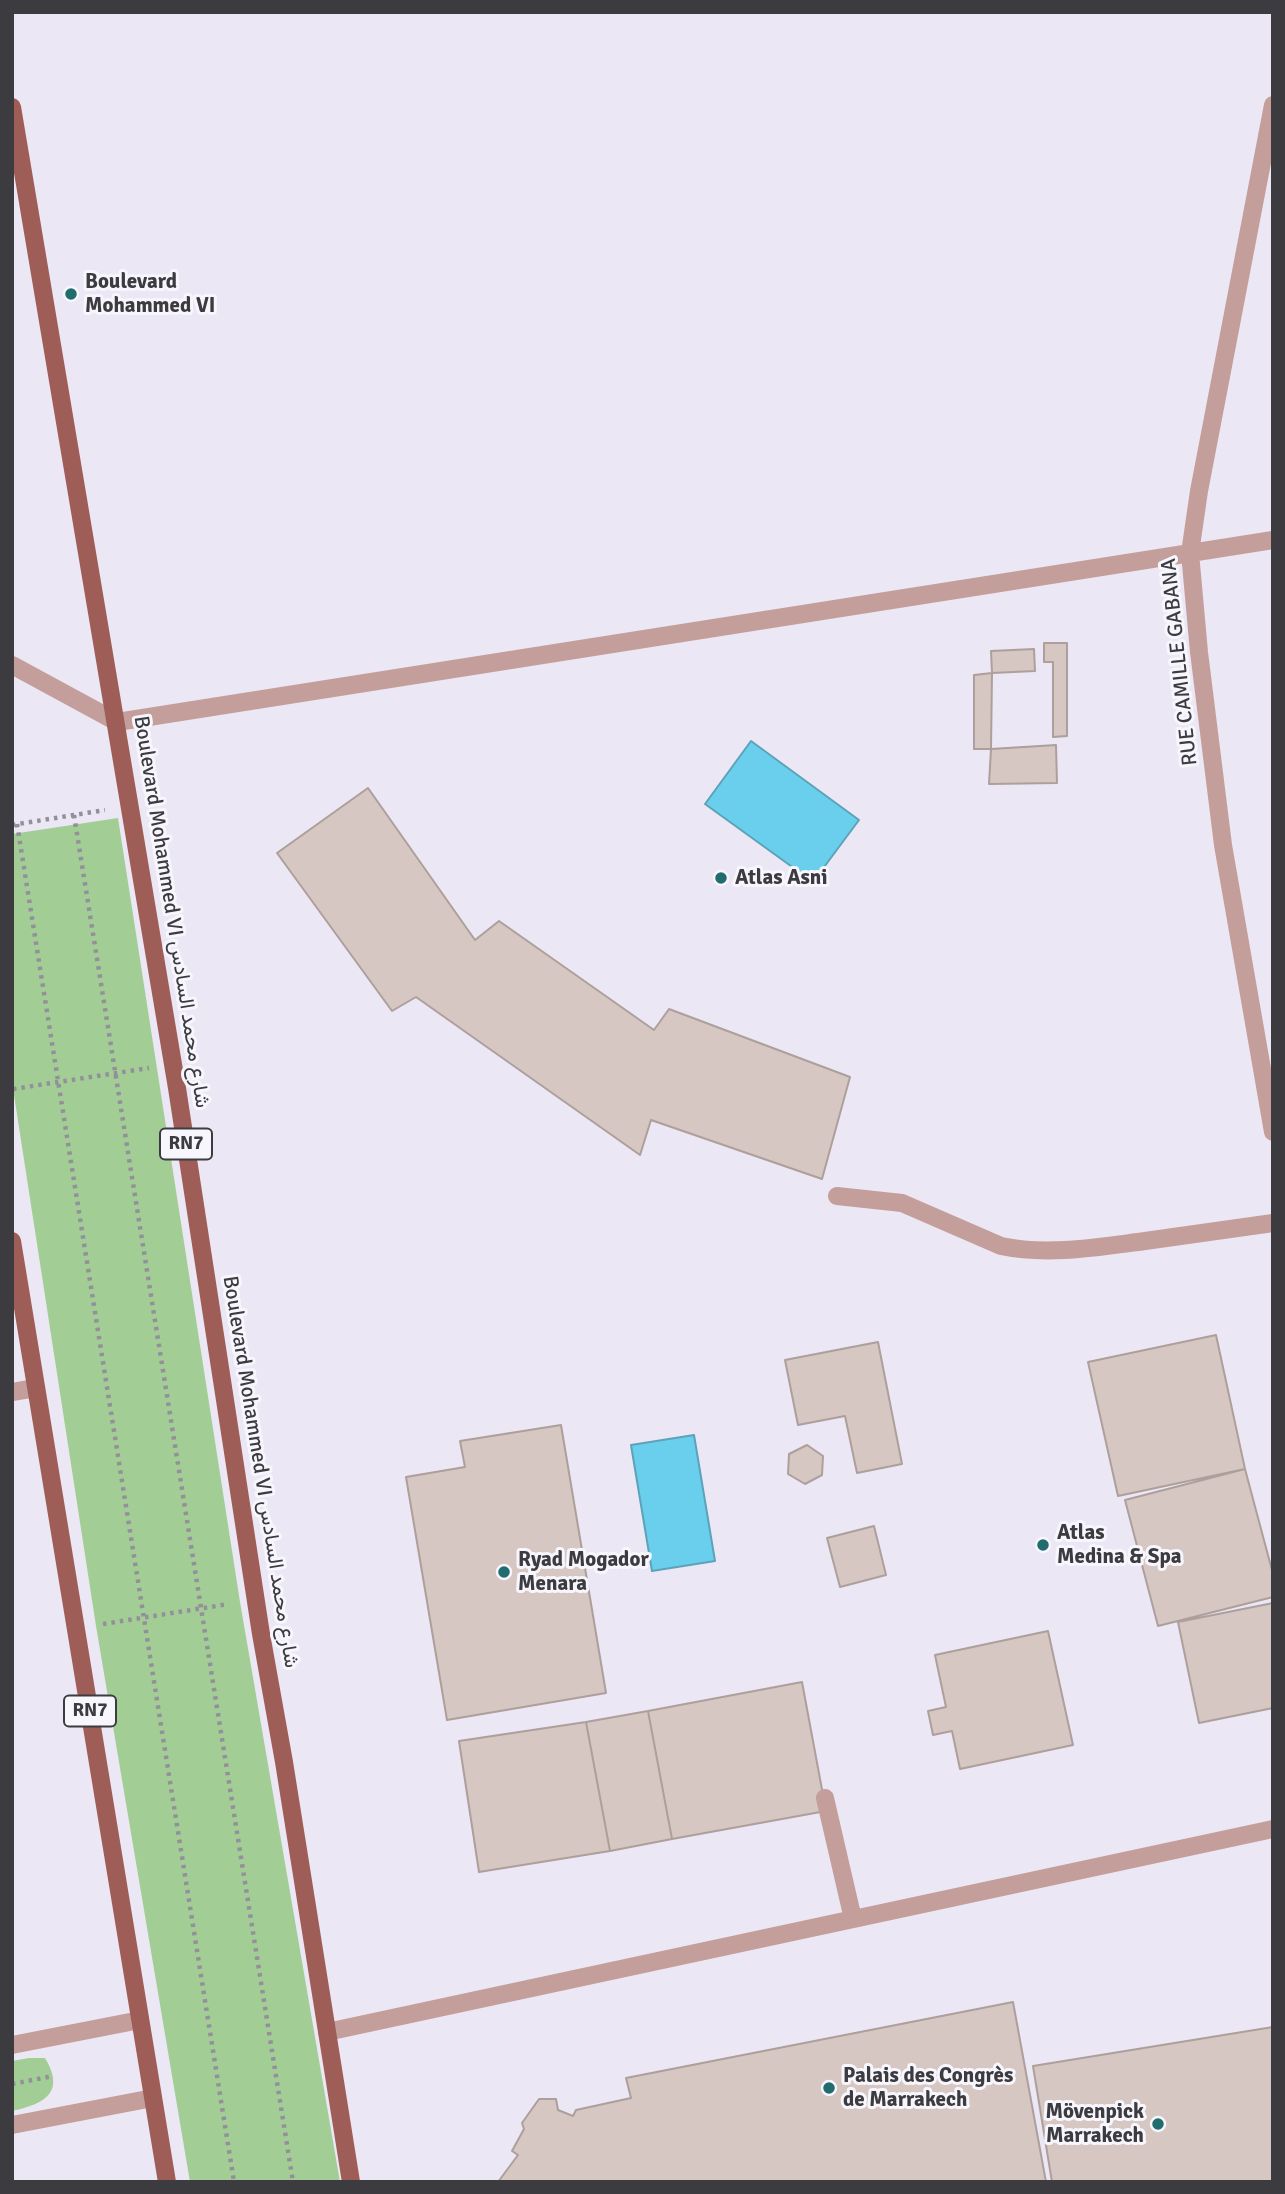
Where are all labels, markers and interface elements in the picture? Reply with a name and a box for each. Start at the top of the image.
place label: Boulevard Mohammed VI [85,269,215,319]
marker: Boulevard Mohammed VI [63,286,79,302]
street label: RUE CAMILLE GABANA [1157,557,1203,767]
street label: Boulevard Mohammed VI شارع محمد السادس [128,714,214,1110]
place label: Atlas Asni [735,865,828,891]
marker: Atlas Asni [713,870,729,886]
road number: RN7 [160,1128,212,1160]
street label: Boulevard Mohammed VI شارع محمد السادس [217,1274,303,1670]
place label: Atlas Medina & Spa [1057,1520,1182,1570]
marker: Atlas Medina & Spa [1035,1537,1051,1553]
place label: Ryad Mogador Menara [518,1547,649,1597]
marker: Ryad Mogador Menara [496,1564,512,1580]
road number: RN7 [64,1695,116,1726]
place label: Palais des Congrès de Marrakech [843,2063,1013,2113]
marker: Palais des Congrès de Marrakech [821,2080,837,2096]
place label: Mövenpick Marrakech [1045,2099,1144,2149]
marker: Mövenpick Marrakech [1150,2116,1166,2132]

